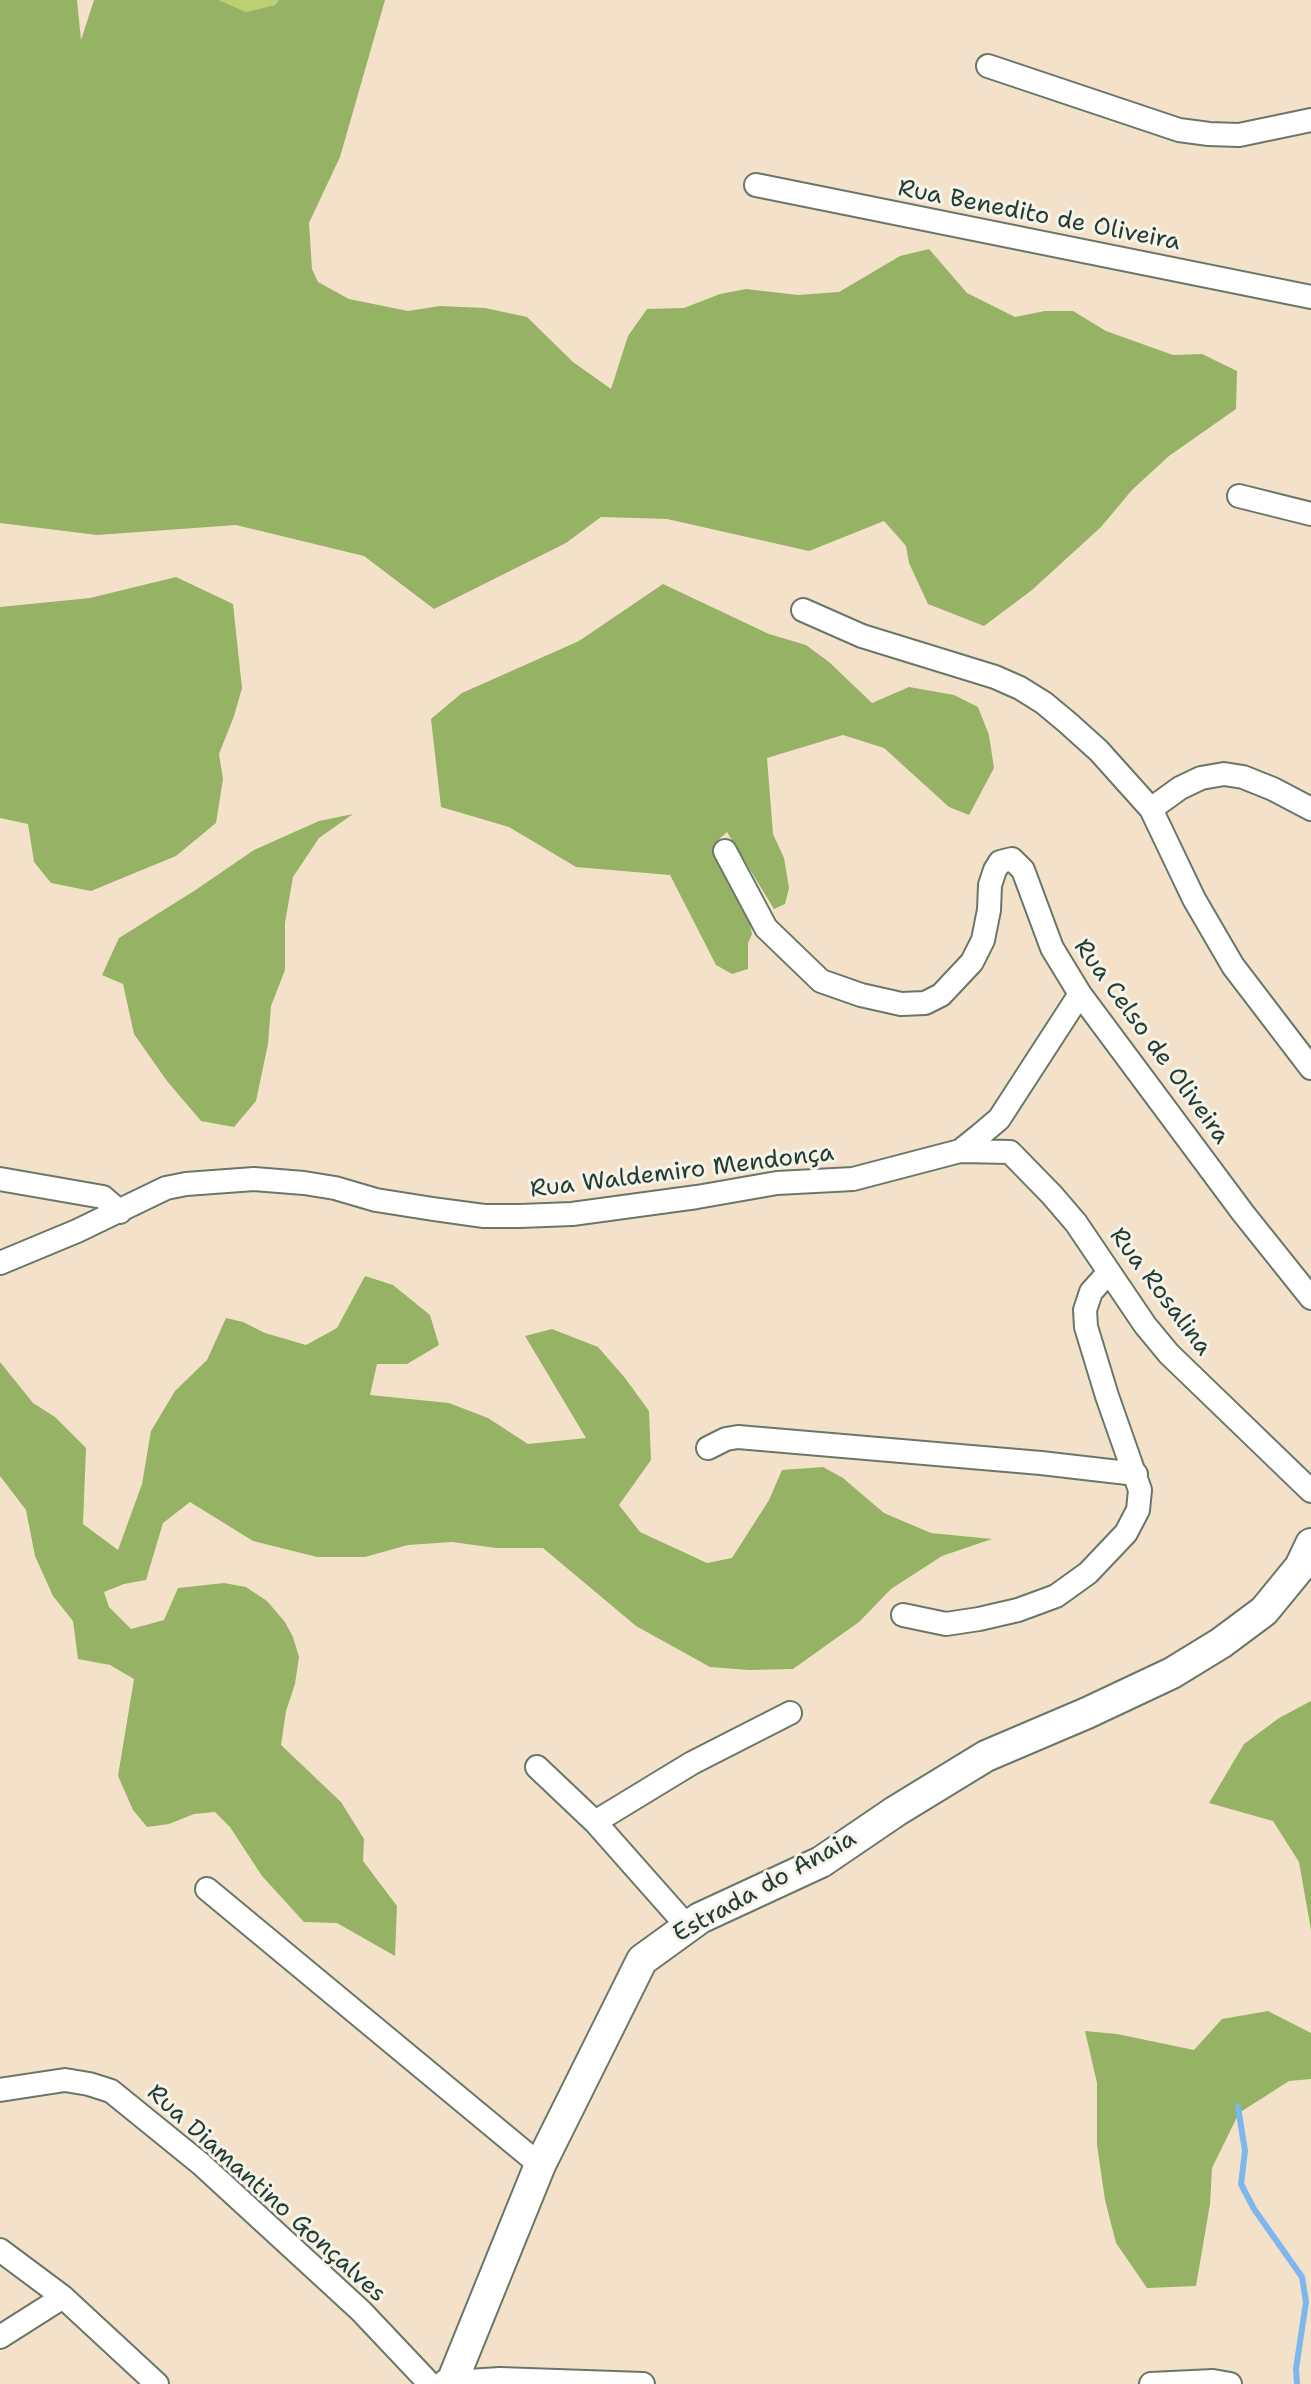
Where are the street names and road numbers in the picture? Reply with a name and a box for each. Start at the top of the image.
street label: Rua Benedito de Oliveira [895,174,1183,258]
street label: Rua Celso de Oliveira [1067,934,1235,1150]
street label: Rua Waldemiro Mendonça [528,1139,836,1205]
street label: Rua Rosalina [1103,1223,1217,1361]
street label: Estrada do Anaia [669,1825,861,1949]
street label: Rua Diamantino Gonçalves [141,2079,391,2309]

